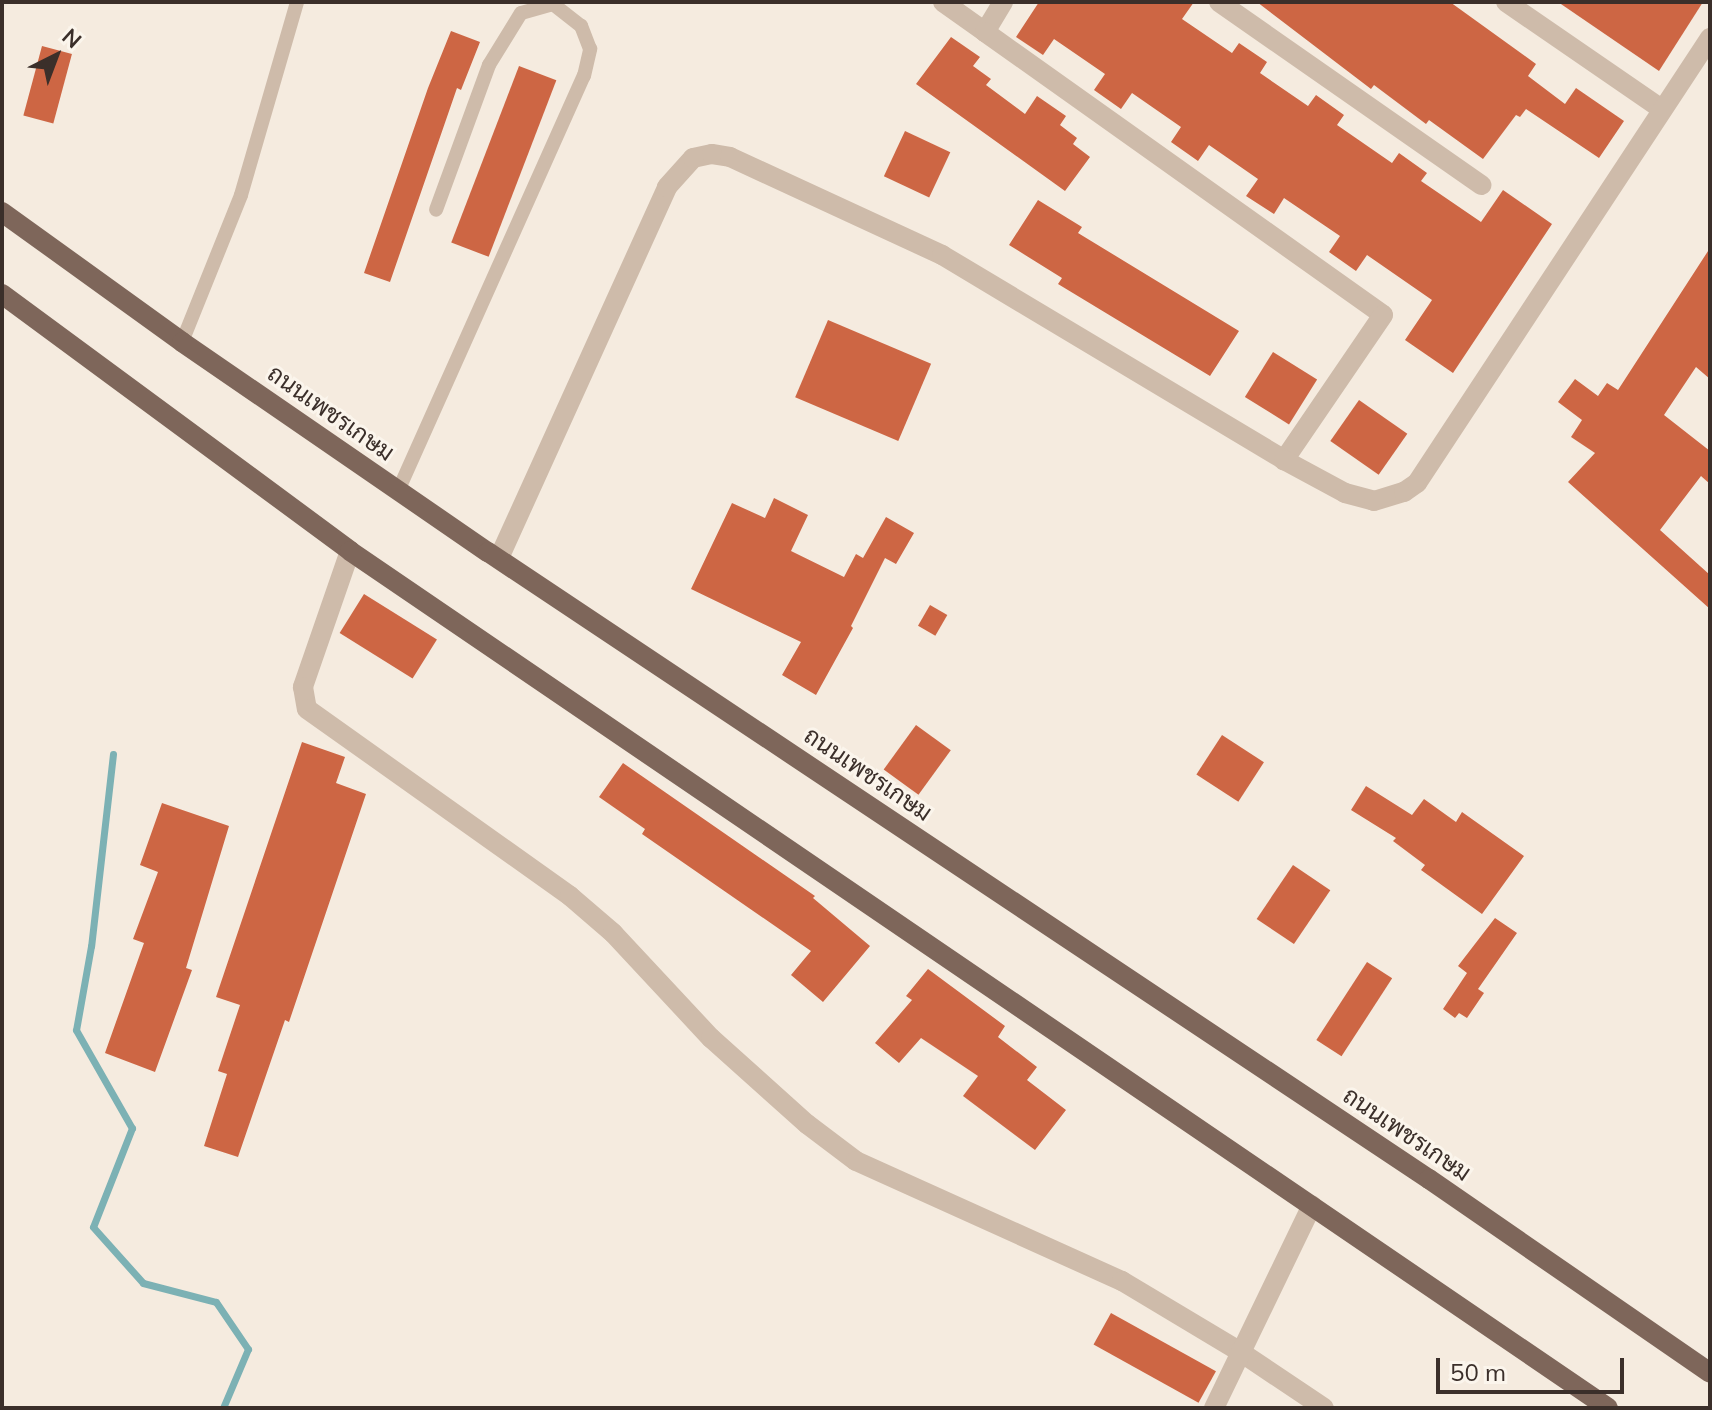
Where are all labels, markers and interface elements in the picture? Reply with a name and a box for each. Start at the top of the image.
north arrow [16,16,96,96]
text: N [57,22,88,54]
street label: ถนนเพชรเกษม [262,359,400,467]
street label: ถนนเพชรเกษม [799,721,937,827]
street label: ถนนเพชรเกษม [1338,1081,1476,1187]
scale bar [1440,1342,1628,1392]
text: 50 m [1450,1357,1506,1387]

